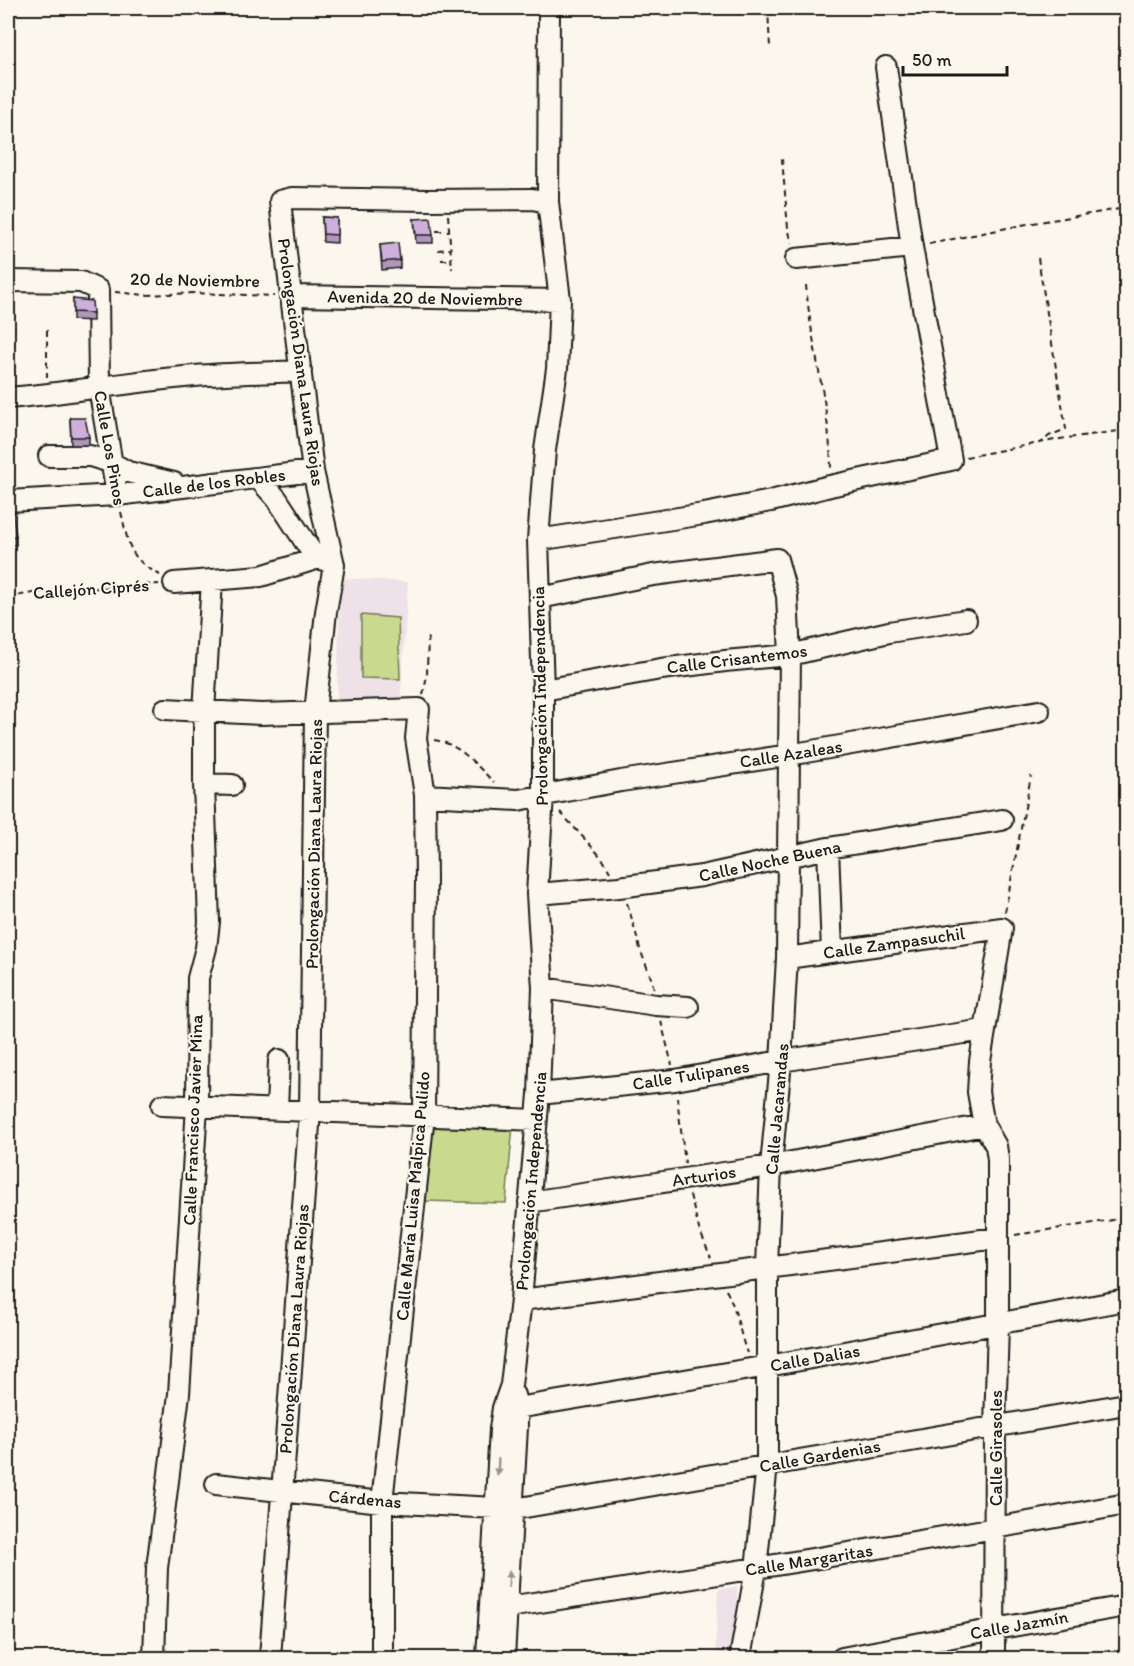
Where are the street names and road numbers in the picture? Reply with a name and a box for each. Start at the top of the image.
street label: Prolongación Diana Laura Riojas [273,237,329,487]
street label: 20 de Noviembre [130,268,260,292]
street label: Avenida 20 de Noviembre [327,285,523,311]
street label: Calle Los Pinos [89,389,131,507]
street label: Calle de los Robles [141,463,287,503]
street label: Callejón Ciprés [32,574,150,604]
street label: Prolongación Independencia [527,586,553,806]
street label: Calle Crisantemos [665,639,809,679]
street label: Prolongación Diana Laura Riojas [301,719,327,969]
street label: Calle Azaleas [738,735,844,773]
street label: Calle Noche Buena [697,835,844,887]
street label: Calle Zampasuchil [822,922,966,964]
street label: Calle Francisco Javier Mina [178,1013,208,1226]
street label: Calle Jacarandas [760,1042,794,1176]
street label: Calle Tulipanes [631,1055,751,1095]
street label: Calle María Luisa Malpica Pulido [391,1070,435,1322]
street label: Prolongación Independencia [510,1070,552,1291]
street label: Arturios [671,1161,737,1191]
street label: Prolongación Diana Laura Riojas [274,1203,314,1455]
street label: Calle Dalias [768,1339,862,1377]
street label: Calle Girasoles [985,1390,1007,1506]
street label: Calle Gardenias [758,1435,882,1477]
street label: Cárdenas [327,1485,403,1513]
street label: Calle Margaritas [744,1539,874,1581]
street label: Calle Jazmín [968,1605,1070,1644]

